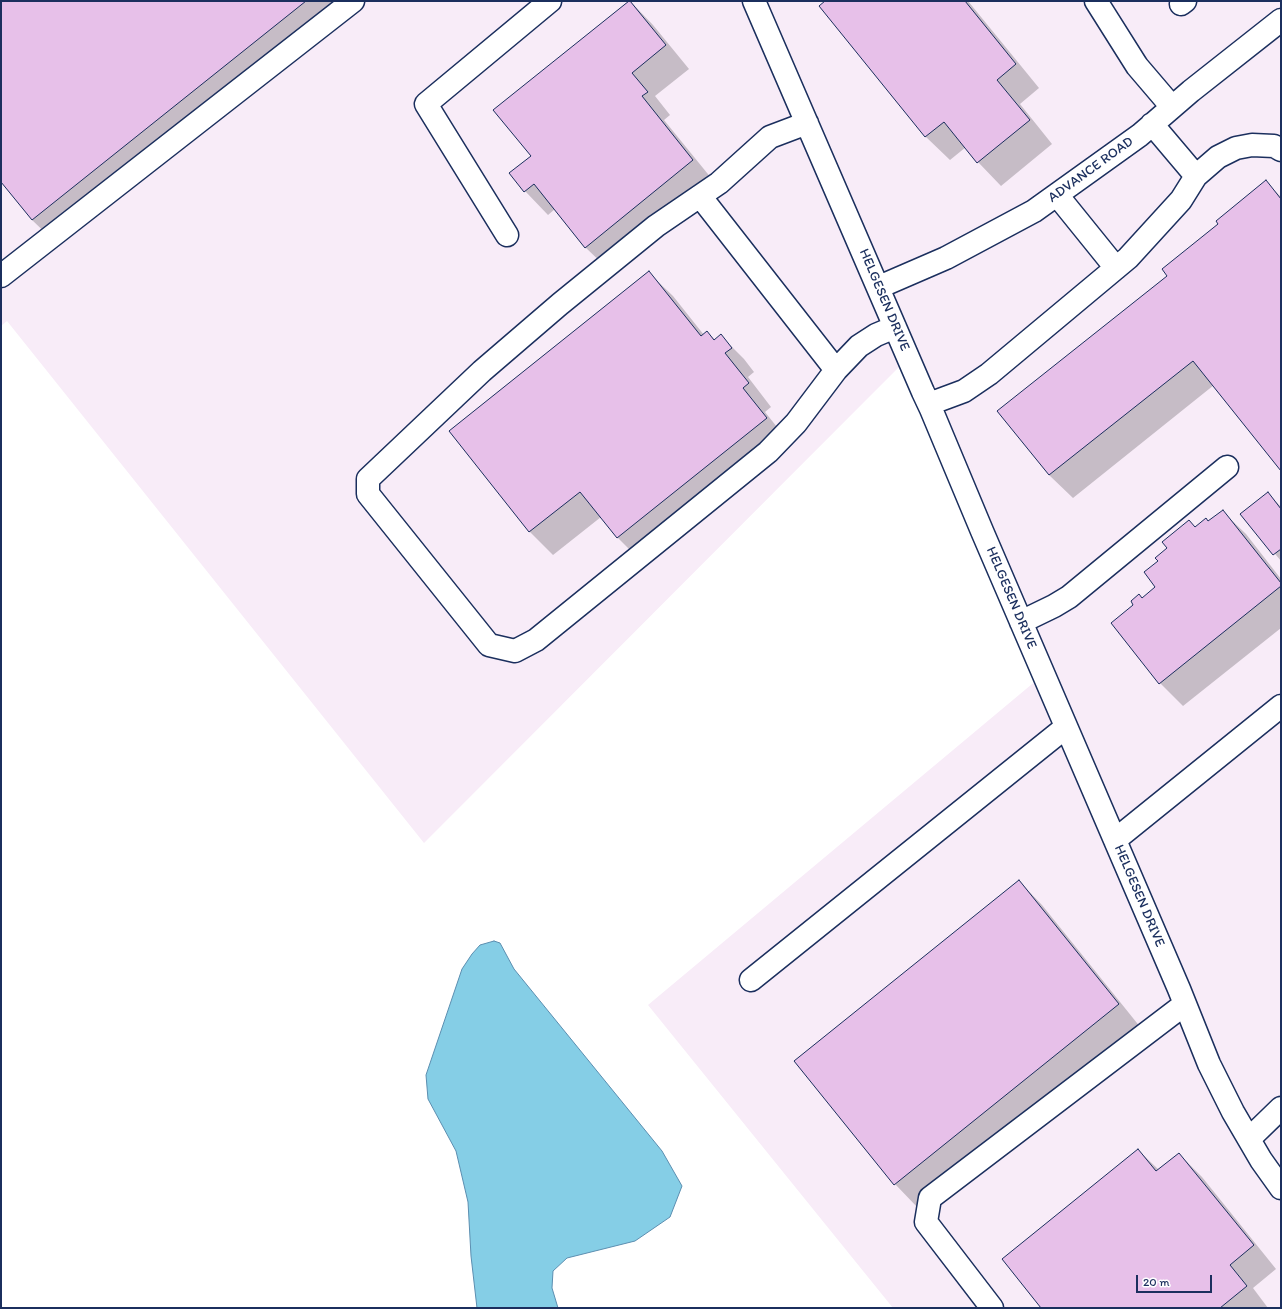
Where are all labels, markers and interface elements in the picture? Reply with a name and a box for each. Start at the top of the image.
street label: ADVANCE ROAD [1045,133,1137,207]
street label: HELGESEN DRIVE [855,246,913,354]
street label: HELGESEN DRIVE [982,544,1040,652]
street label: HELGESEN DRIVE [1110,842,1168,950]
scale bar [1138,1267,1214,1293]
text: 20 m [1143,1275,1170,1289]

